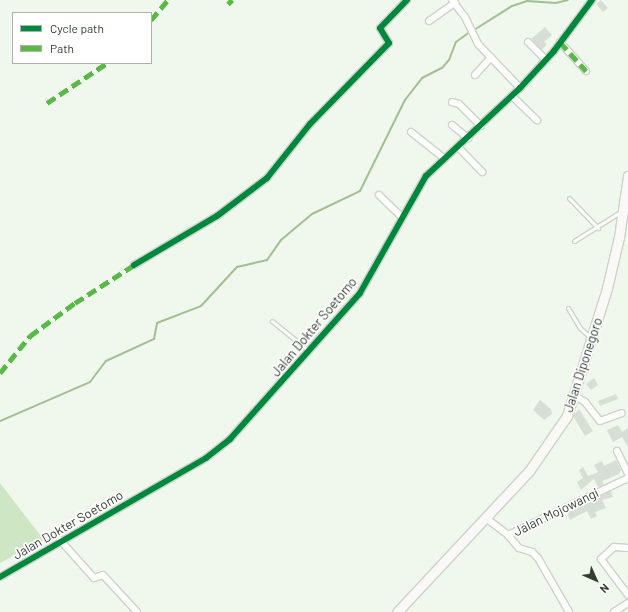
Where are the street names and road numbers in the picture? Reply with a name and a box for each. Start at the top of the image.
street label: Jalan Dokter Soetomo [268,274,360,380]
street label: Jalan Diponegoro [560,316,606,414]
street label: Jalan Mojowangi [511,485,601,539]
street label: Jalan Dokter Soetomo [10,487,126,563]

